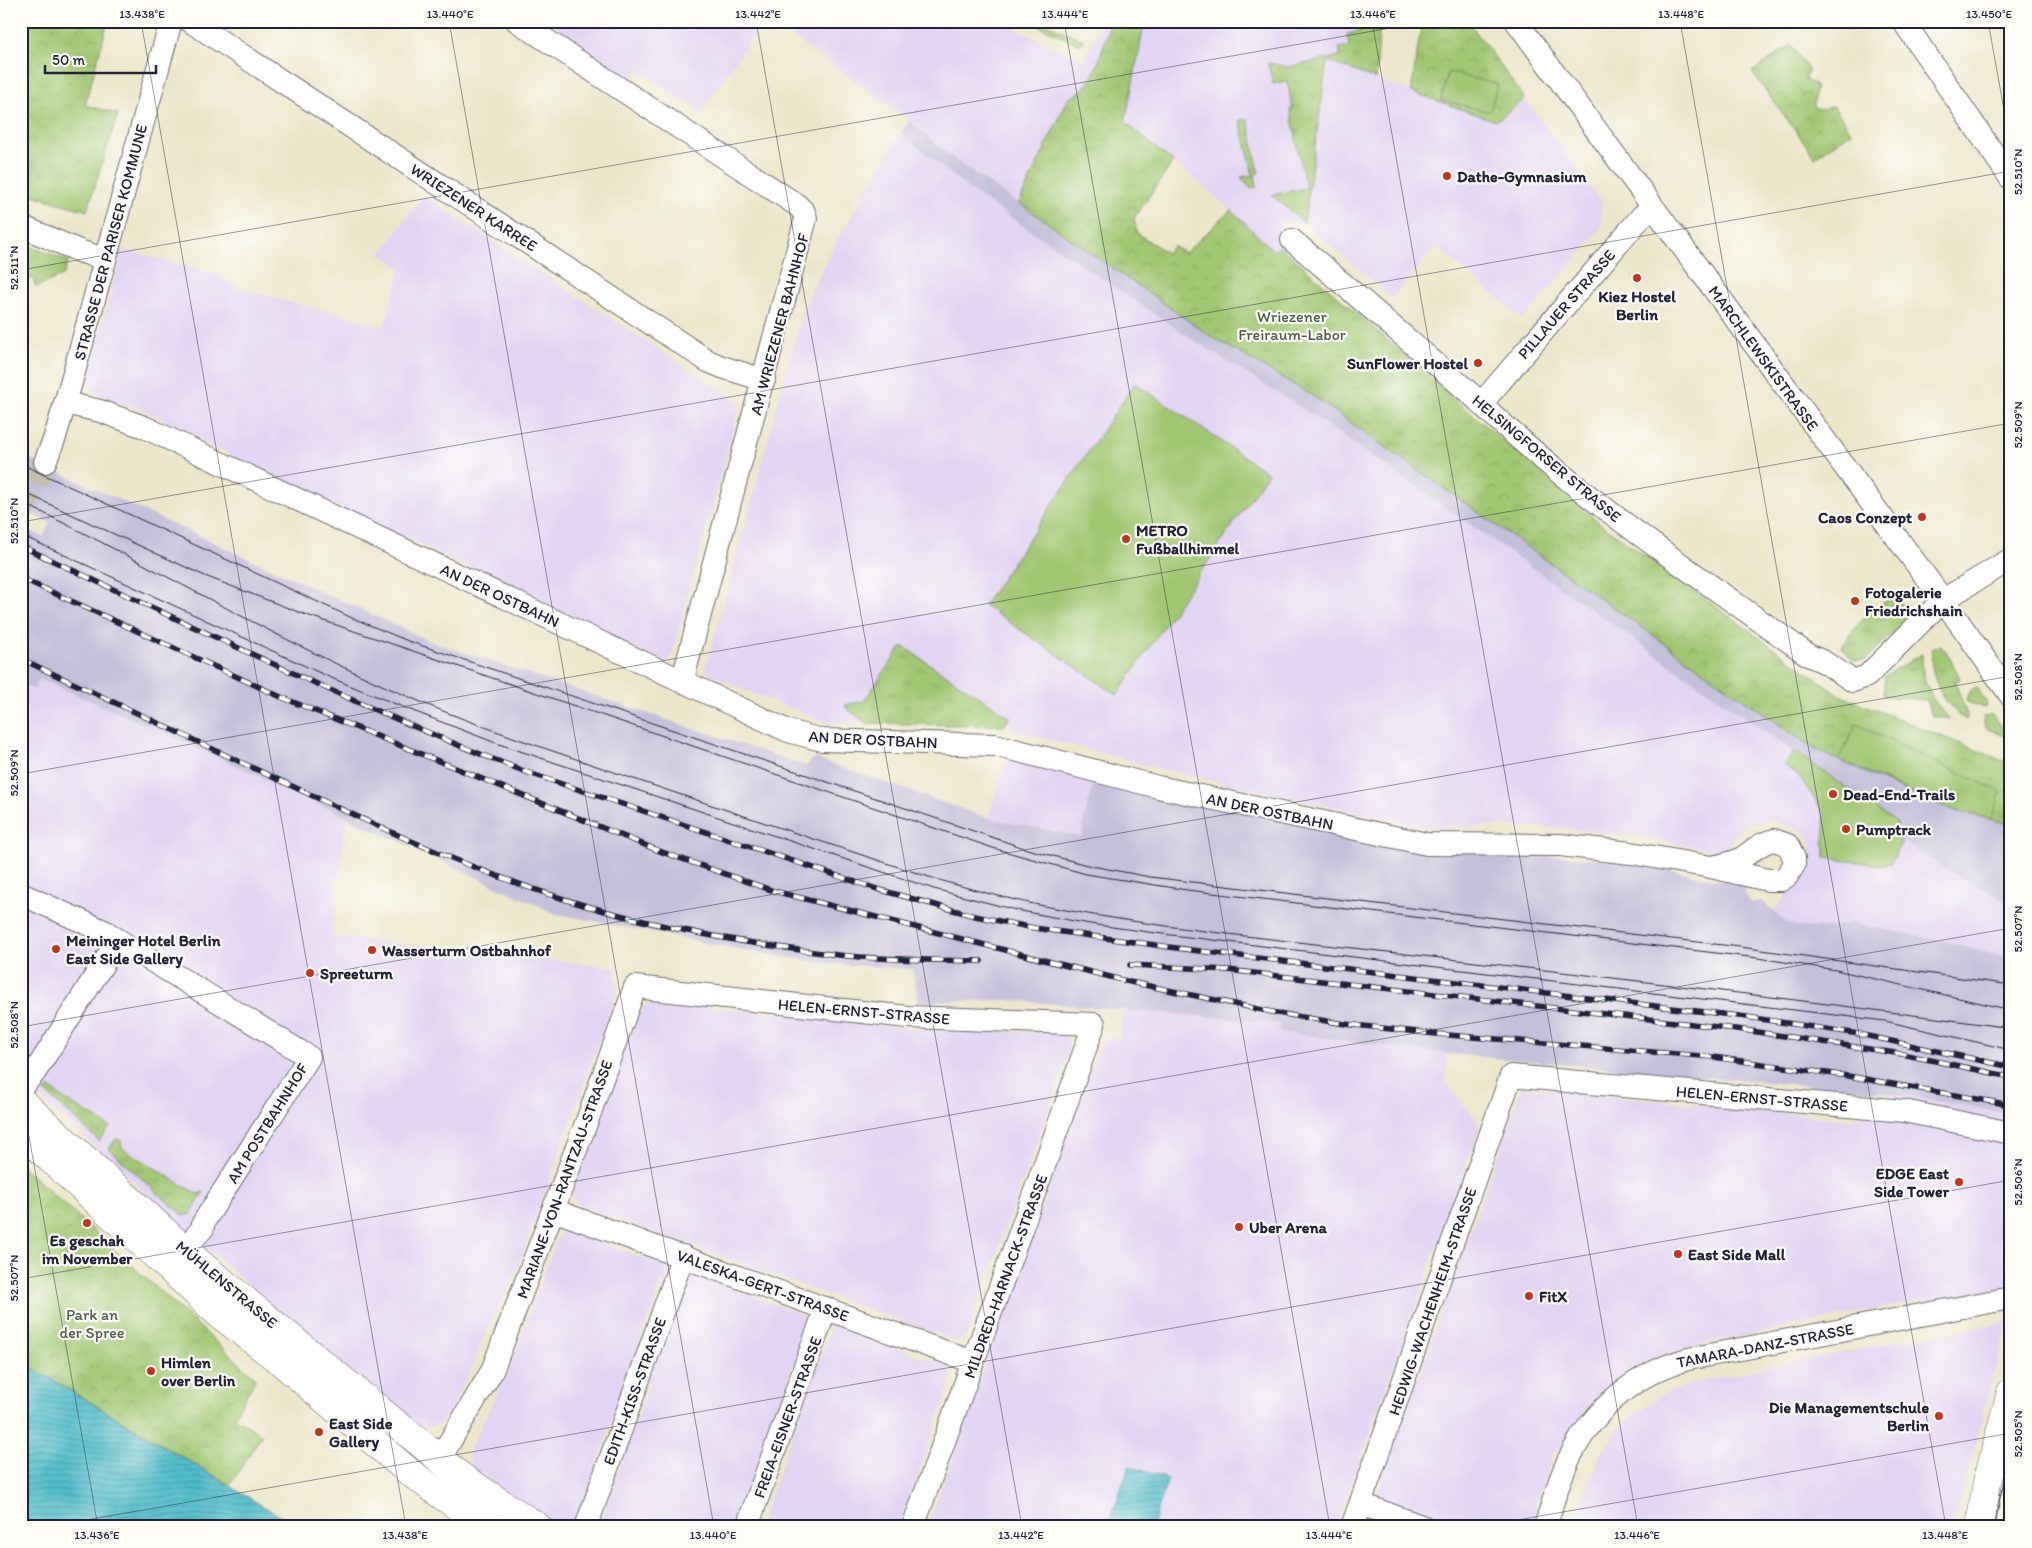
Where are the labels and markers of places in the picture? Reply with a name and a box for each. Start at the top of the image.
place label: Dathe-Gymnasium [1457,167,1587,187]
marker: Dathe-Gymnasium [1441,170,1453,182]
marker: Kiez Hostel Berlin [1631,272,1643,284]
place label: Kiez Hostel Berlin [1598,287,1676,324]
place label: SunFlower Hostel [1347,354,1468,373]
marker: SunFlower Hostel [1472,357,1484,369]
place label: Caos Conzept [1818,508,1912,528]
marker: Caos Conzept [1916,511,1928,523]
place label: METRO Fußballhimmel [1136,521,1240,558]
marker: METRO Fußballhimmel [1120,533,1132,545]
place label: Fotogalerie Friedrichshain [1865,583,1963,620]
marker: Fotogalerie Friedrichshain [1849,595,1861,607]
place label: Dead-End-Trails [1843,785,1955,804]
marker: Dead-End-Trails [1827,788,1839,800]
place label: Pumptrack [1856,820,1932,840]
marker: Pumptrack [1840,823,1852,835]
place label: Meininger Hotel Berlin East Side Gallery [66,931,221,969]
place label: Wasserturm Ostbahnhof [382,941,552,960]
marker: Meininger Hotel Berlin East Side Gallery [50,943,62,955]
marker: Wasserturm Ostbahnhof [366,944,378,956]
place label: Spreeturm [320,964,393,984]
marker: Spreeturm [304,967,316,979]
place label: EDGE East Side Tower [1874,1164,1950,1201]
marker: EDGE East Side Tower [1953,1176,1965,1188]
marker: Es geschah im November [81,1217,93,1229]
place label: Uber Arena [1249,1218,1327,1237]
marker: Uber Arena [1233,1221,1245,1233]
place label: Es geschah im November [42,1231,133,1268]
place label: East Side Mall [1688,1245,1786,1264]
marker: East Side Mall [1672,1248,1684,1260]
place label: FitX [1539,1287,1567,1306]
marker: FitX [1523,1290,1535,1302]
place label: Himlen over Berlin [161,1353,236,1390]
marker: Himlen over Berlin [145,1365,157,1377]
place label: Die Managementschule Berlin [1769,1398,1930,1435]
marker: Die Managementschule Berlin [1933,1410,1945,1422]
place label: East Side Gallery [329,1414,393,1452]
marker: East Side Gallery [313,1426,325,1438]

